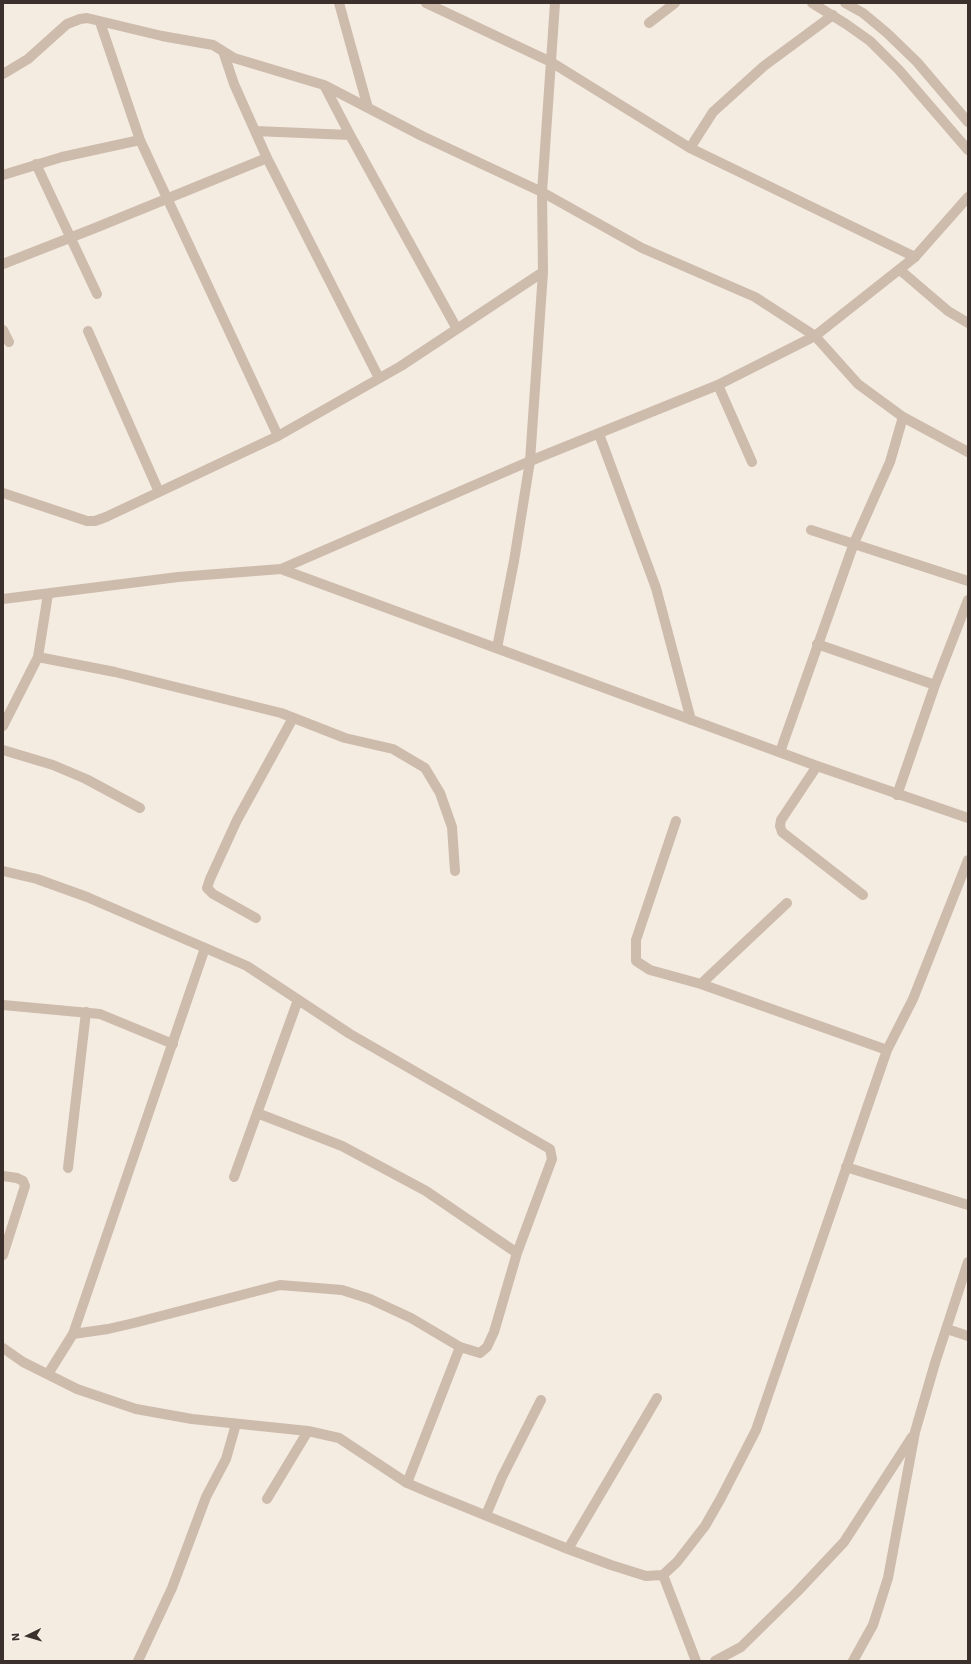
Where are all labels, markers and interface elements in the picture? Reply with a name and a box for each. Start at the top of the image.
north arrow [8,1616,48,1656]
text: N [9,1632,22,1642]

